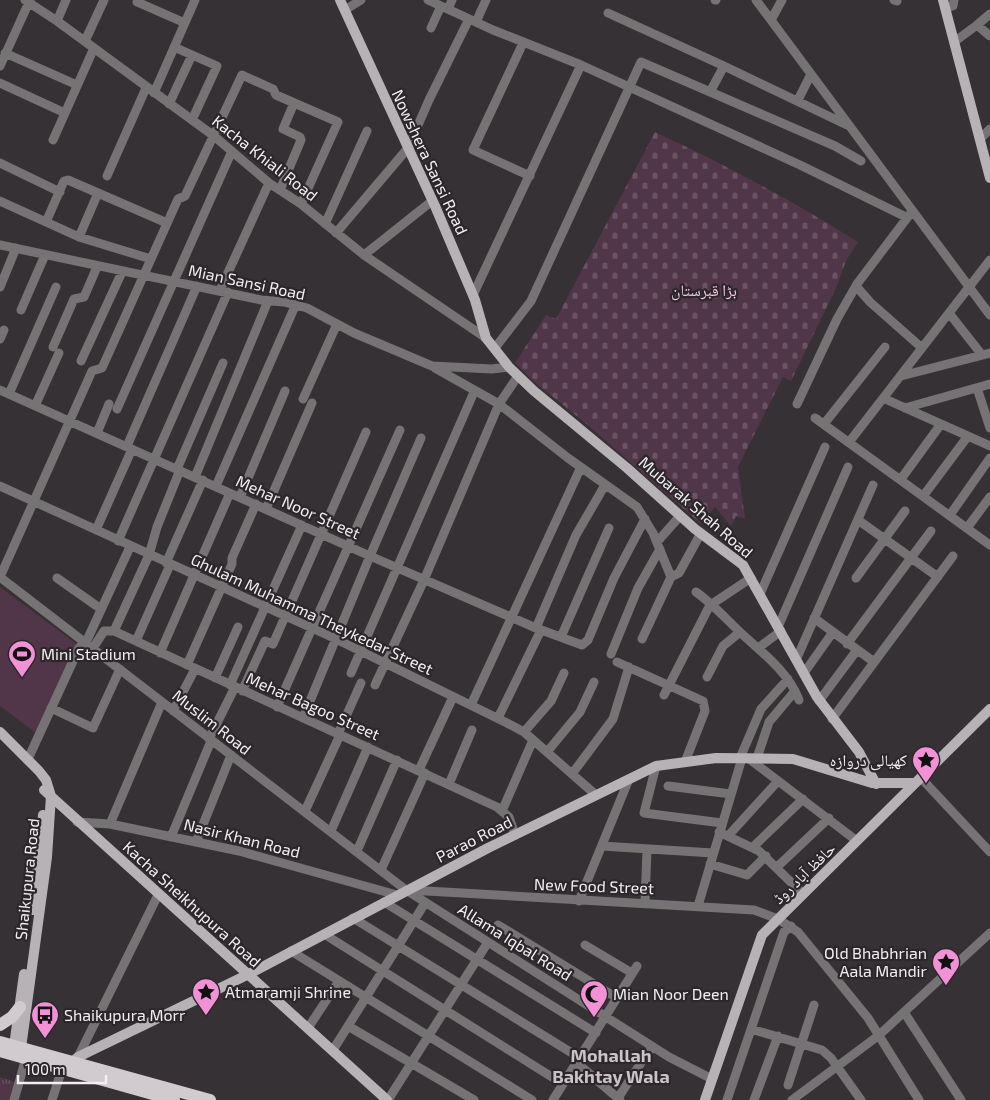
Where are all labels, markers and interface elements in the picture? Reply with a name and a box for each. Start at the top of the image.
street label: Nowshera Sansi Road [388,86,472,237]
street label: Kacha Khiali Road [209,111,322,205]
street label: Mian Sansi Road [187,260,307,303]
park label: بڑا قبرستان [671,280,737,301]
street label: Mubarak Shah Road [636,452,757,561]
street label: Mehar Noor Street [233,471,363,542]
street label: Ghulam Muhamma Theykedar Street [188,549,436,678]
sports icon: Mini Stadium [7,639,37,678]
place label: Mini Stadium [41,644,136,663]
street label: Mehar Bagoo Street [243,668,383,744]
street label: Muslim Road [169,685,255,758]
place icon: کھیالی دروازہ [911,745,941,784]
place label: کھیالی دروازہ [830,750,907,771]
street label: Parao Road [433,811,515,866]
street label: Nasir Khan Road [182,814,302,861]
street label: Shaikupura Road [11,817,42,941]
street label: Kacha Sheikhupura Road [119,837,265,971]
street label: حافظ آباد روڈ [768,838,840,908]
street label: New Food Street [534,874,654,897]
street label: Allama Iqbal Road [455,899,576,984]
place label: Old Bhabhrian Aala Mandir [824,943,928,980]
place icon: Old Bhabhrian Aala Mandir [931,947,961,986]
place icon: Atmaramji Shrine [191,977,221,1016]
mosque icon: Mian Noor Deen [579,979,609,1018]
place label: Atmaramji Shrine [225,982,351,1002]
place label: Mian Noor Deen [613,984,729,1003]
bus stop icon: Shaikupura Morr [30,1000,60,1039]
place label: Shaikupura Morr [64,1005,186,1024]
district label: Mohallah Bakhtay Wala [552,1044,670,1087]
scale bar [18,1052,105,1084]
text: 100 m [25,1060,66,1078]

